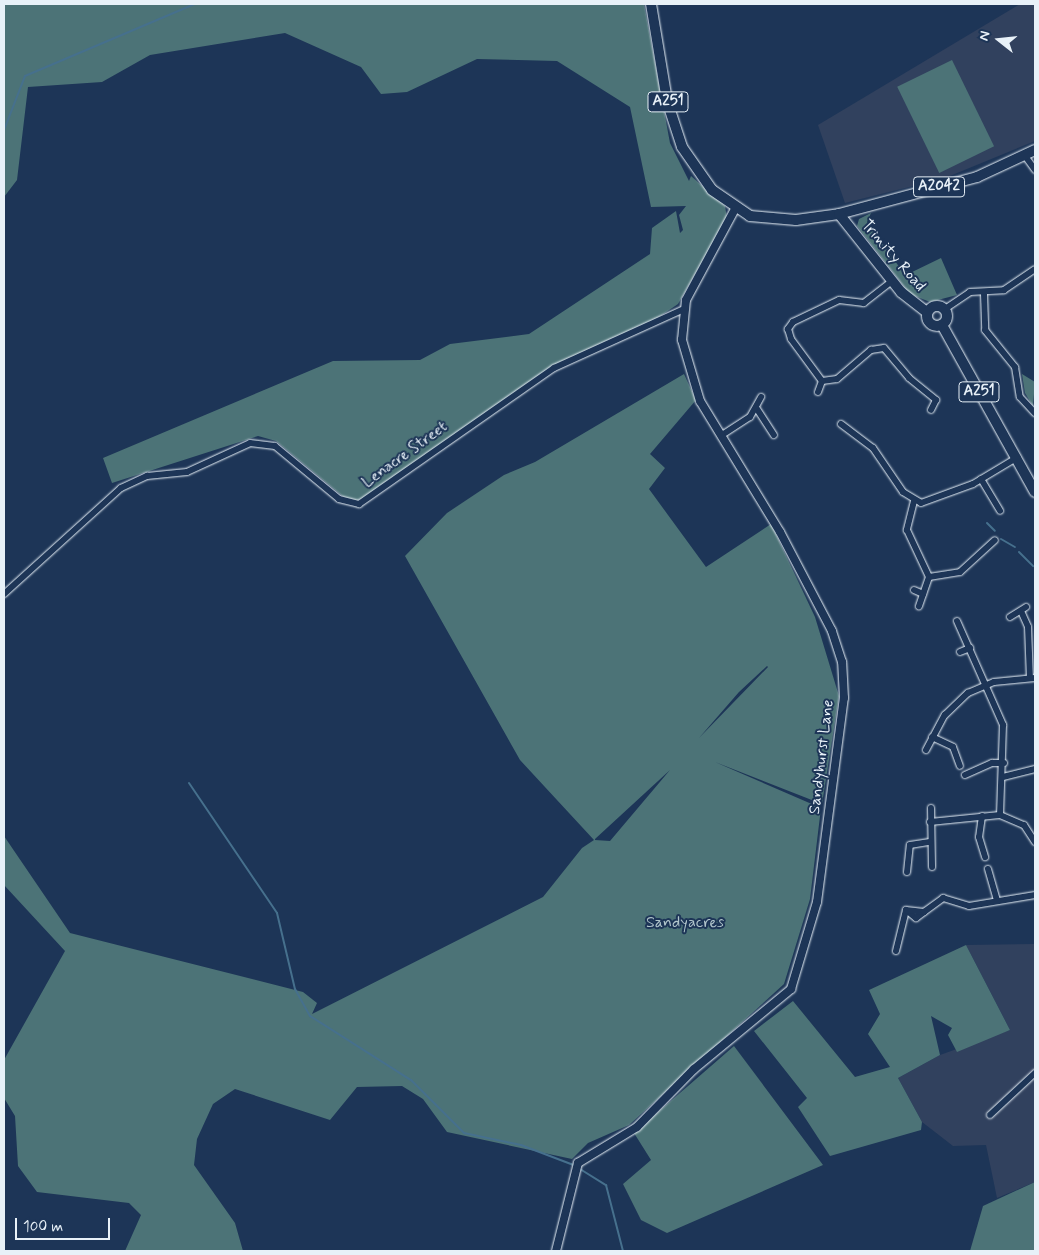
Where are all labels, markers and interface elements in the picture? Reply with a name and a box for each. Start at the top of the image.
north arrow [974,15,1024,65]
text: N [975,29,995,43]
road number: A251 [647,90,689,114]
road number: A2042 [913,174,965,200]
street label: Trinity Road [857,217,929,295]
road number: A251 [958,380,1000,404]
street label: Lenacre Street [357,417,453,493]
street label: Sandyhurst Lane [805,699,839,815]
park label: Sandyacres [646,913,724,933]
scale bar [18,1208,112,1240]
text: 100 m [23,1217,63,1237]

